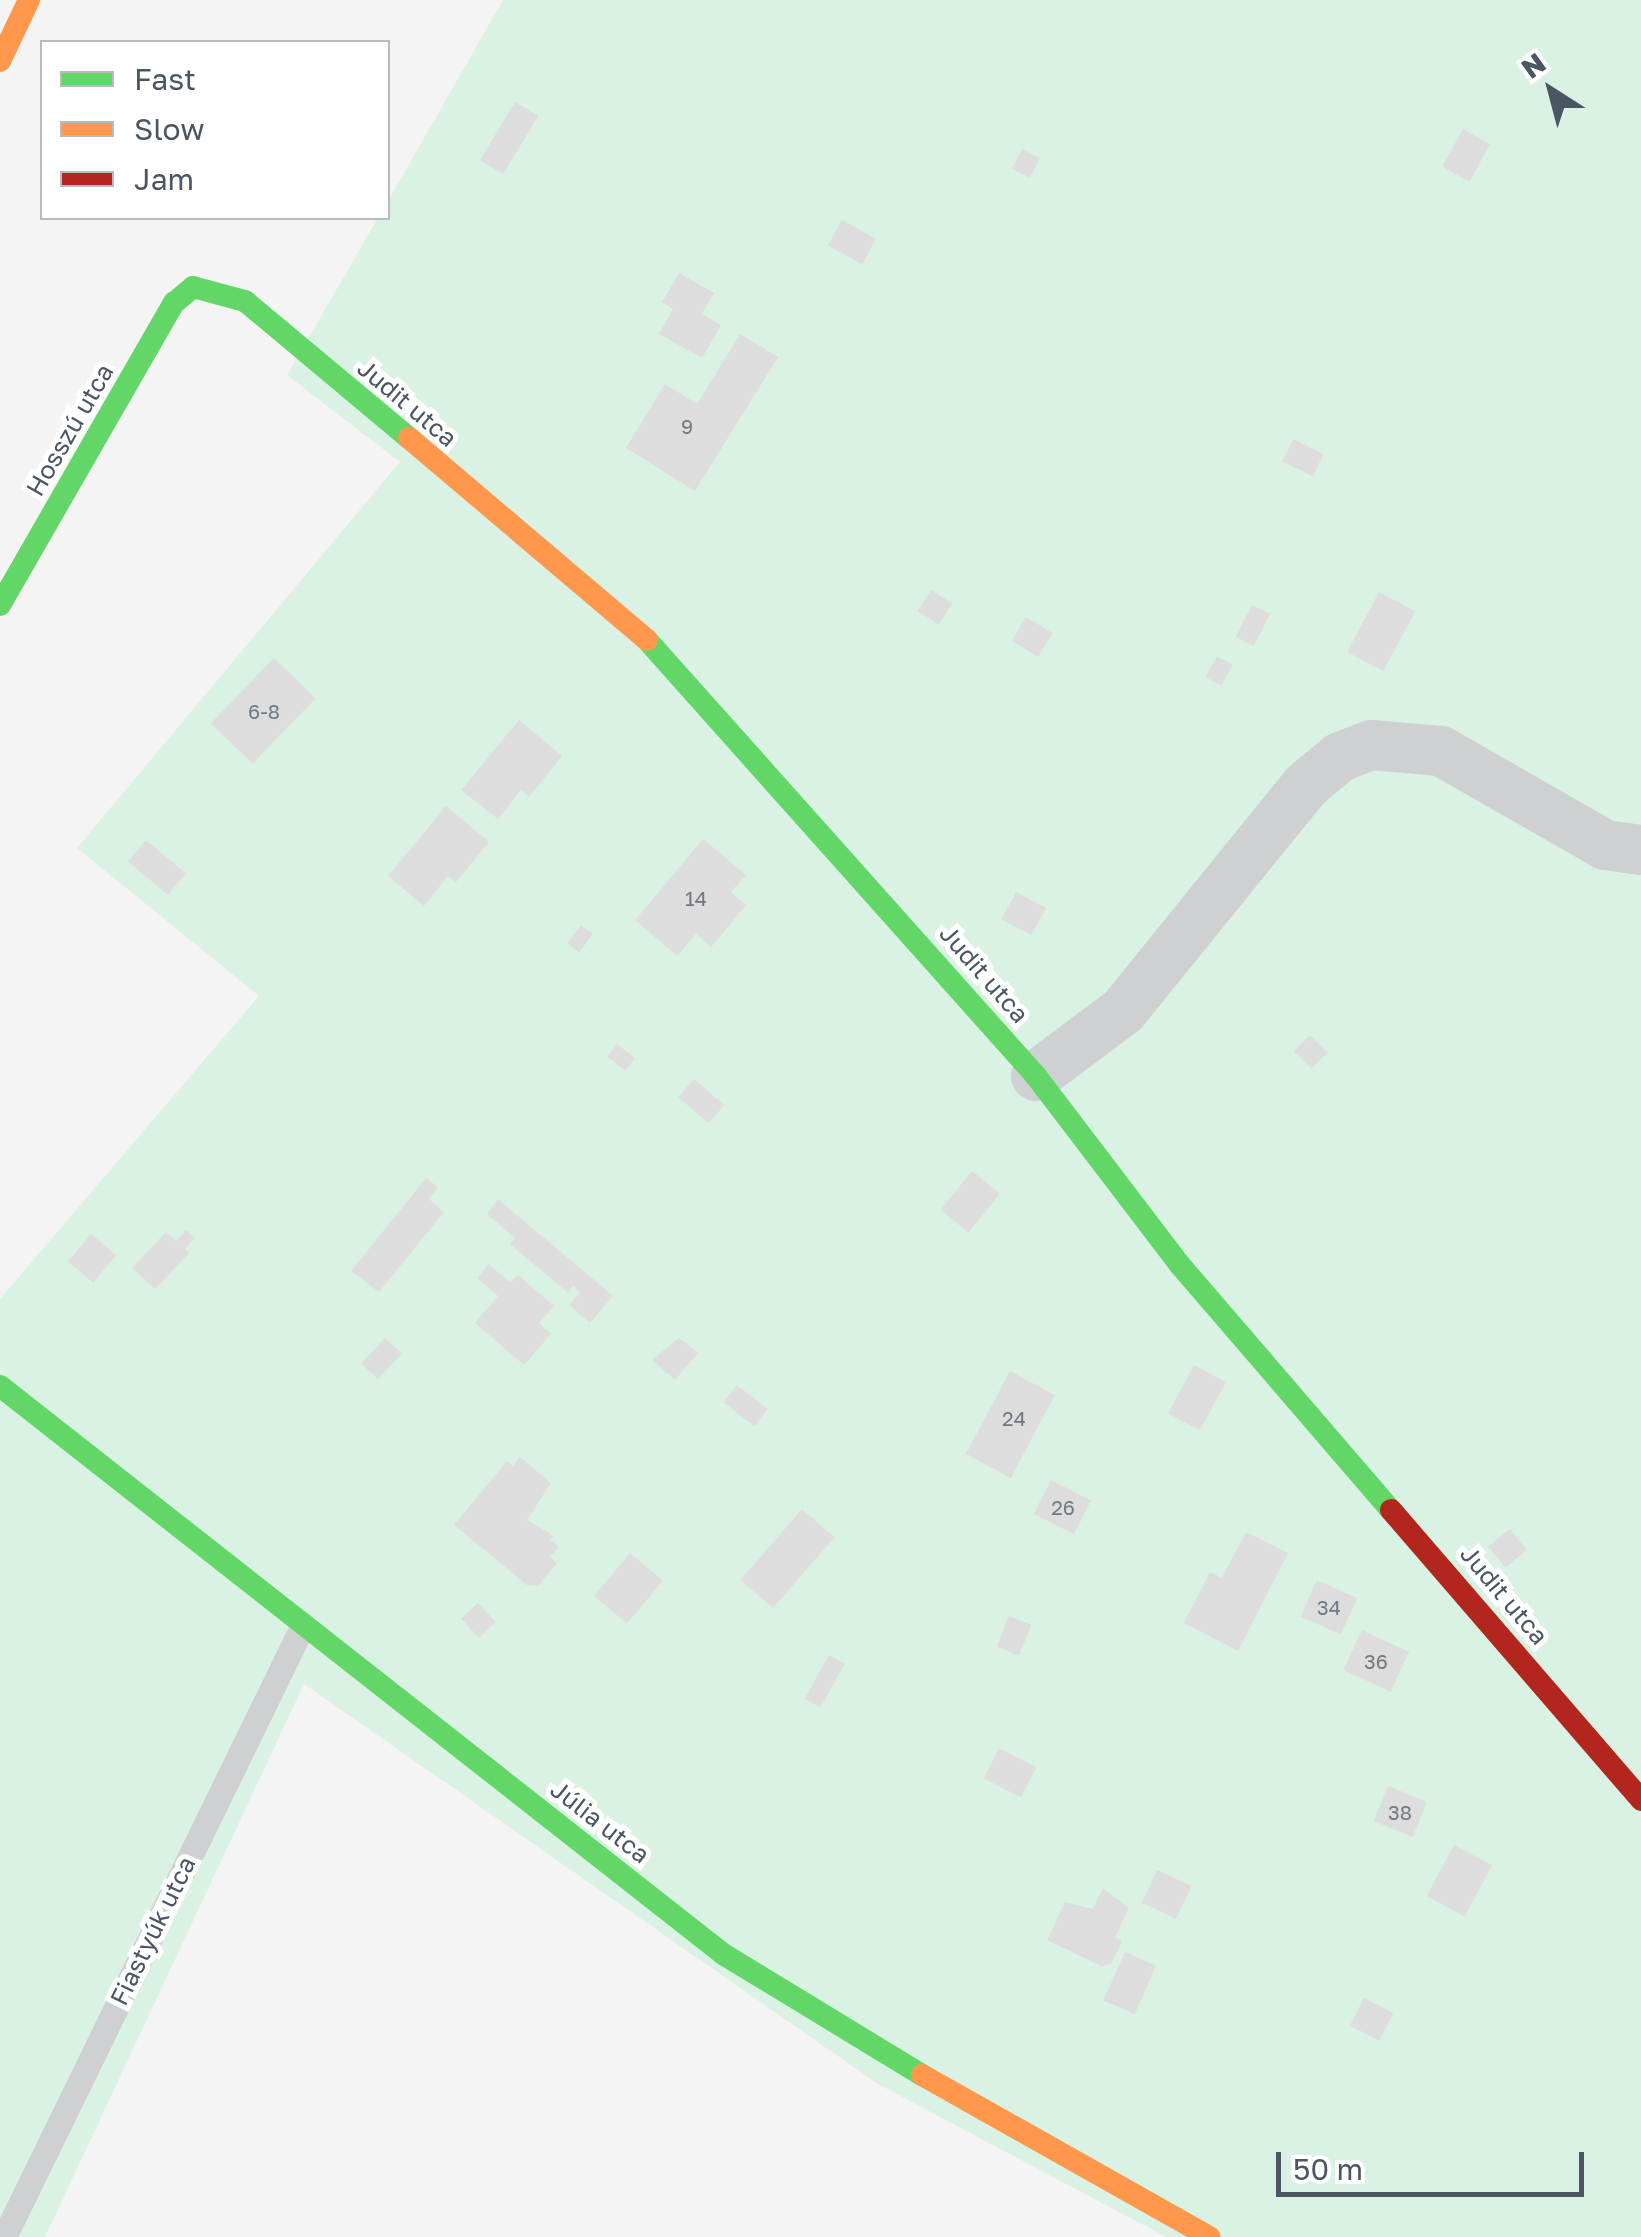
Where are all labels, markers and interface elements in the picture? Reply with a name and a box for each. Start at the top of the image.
legend [40,40,390,220]
north arrow [1501,40,1601,140]
text: N [1515,46,1551,85]
text: Fast [134,61,196,97]
text: Slow [134,111,205,147]
text: Jam [134,161,194,197]
street label: Judit utca [351,353,463,453]
street label: Hosszú utca [20,359,120,501]
house number: 9 [681,414,693,438]
house number: 6-8 [248,699,280,723]
house number: 14 [685,886,707,910]
street label: Judit utca [933,919,1035,1029]
house number: 24 [1002,1406,1026,1430]
house number: 26 [1051,1495,1075,1519]
street label: Judit utca [1454,1539,1554,1651]
house number: 34 [1317,1595,1341,1619]
house number: 36 [1364,1649,1388,1673]
street label: Júlia utca [545,1774,655,1870]
house number: 38 [1388,1800,1412,1824]
street label: Fiastyúk utca [104,1852,202,2010]
scale bar [1281,2132,1588,2194]
text: 50 m [1293,2151,1363,2187]

